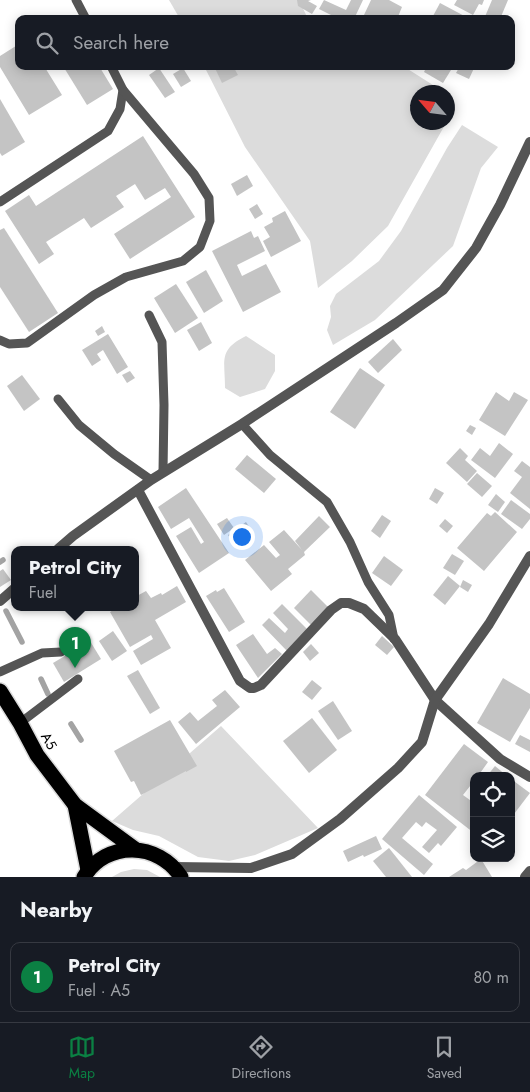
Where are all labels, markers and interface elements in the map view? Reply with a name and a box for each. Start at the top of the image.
search box [15,15,515,70]
icon: search [33,29,61,57]
text: Search here [73,29,169,56]
north arrow [410,85,455,130]
your location [229,524,255,550]
popup [11,546,139,611]
text: Petrol City [29,554,121,581]
text: Fuel [29,581,57,604]
pin: 1 [59,627,91,668]
street label: A5 [36,729,62,754]
map controls [470,772,515,862]
button: locate [470,772,515,817]
button: layers [470,817,515,862]
text: Nearby [20,895,92,925]
text: Petrol City [68,952,160,979]
text: 1 [33,966,41,989]
text: 80 m [473,966,509,989]
text: Fuel · A5 [68,979,130,1002]
tab: Map [68,1033,96,1083]
tab: Directions [232,1033,291,1083]
tab: Saved [427,1033,462,1083]

